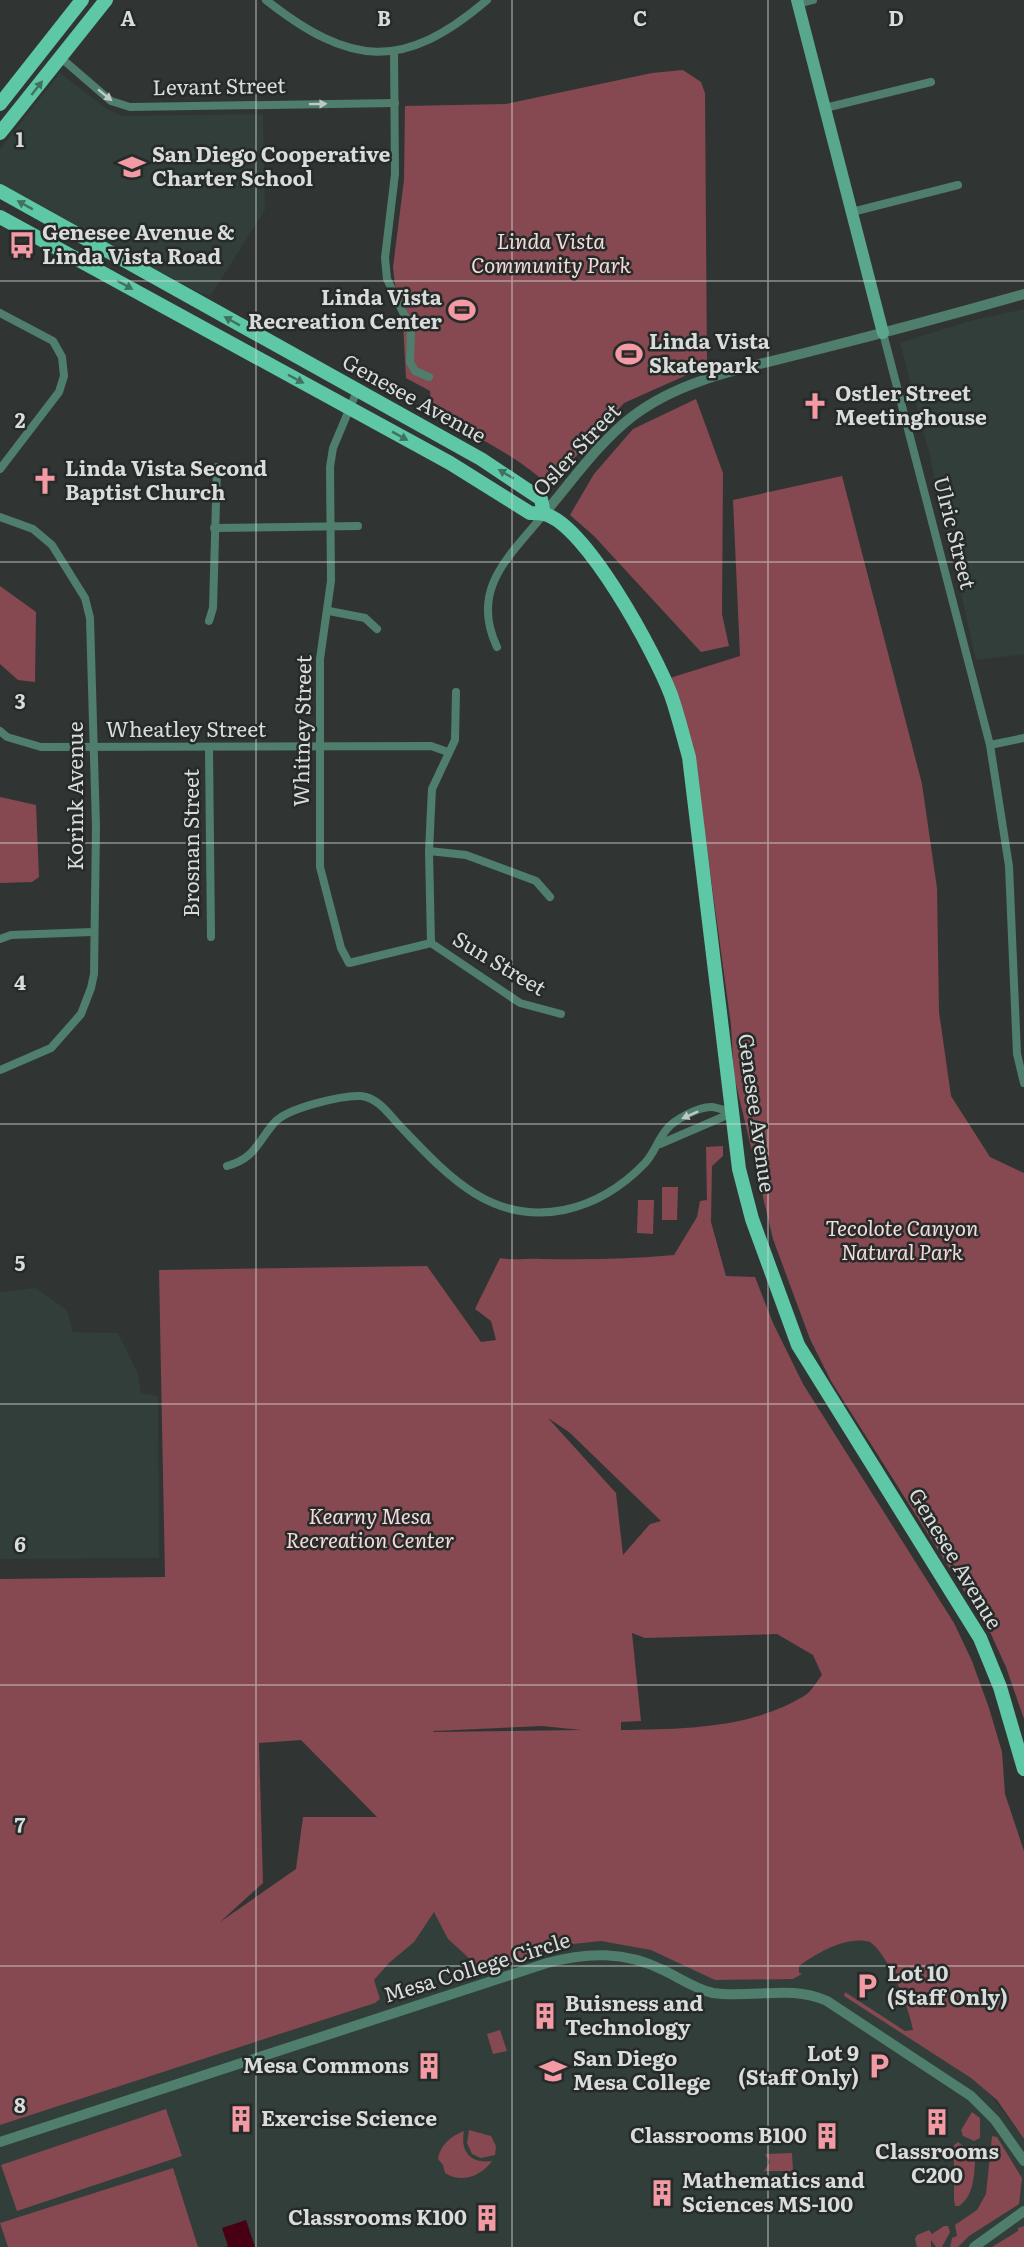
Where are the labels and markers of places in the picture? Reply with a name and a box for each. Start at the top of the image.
place label: San Diego Cooperative Charter School [152,137,391,192]
school or university icon: San Diego Cooperative Charter School [117,152,147,182]
place label: Genesee Avenue & Linda Vista Road [42,215,235,270]
bus stop icon: Genesee Avenue & Linda Vista Road [7,230,37,260]
place label: Linda Vista Recreation Center [248,280,443,335]
sports icon: Linda Vista Recreation Center [447,295,477,325]
place label: Linda Vista Skatepark [649,324,771,379]
sports icon: Linda Vista Skatepark [614,339,644,369]
place label: Ostler Street Meetinghouse [835,376,987,431]
church icon: Ostler Street Meetinghouse [800,391,830,421]
place label: Linda Vista Second Baptist Church [65,451,268,506]
church icon: Linda Vista Second Baptist Church [30,466,60,496]
place label: Lot 10 (Staff Only) [887,1956,1008,2011]
parking icon: Lot 10 (Staff Only) [852,1971,882,2001]
place label: Buisness and Technology [565,1986,703,2041]
building icon: Buisness and Technology [530,2001,560,2031]
place label: Lot 9 (Staff Only) [738,2036,859,2091]
place label: San Diego Mesa College [573,2041,711,2096]
place label: Mesa Commons [243,2048,409,2079]
building icon: Mesa Commons [414,2051,444,2081]
parking icon: Lot 9 (Staff Only) [864,2051,894,2081]
school or university icon: San Diego Mesa College [538,2056,568,2086]
place label: Exercise Science [261,2101,437,2132]
building icon: Exercise Science [226,2104,256,2134]
building icon: Classrooms C200 [922,2107,952,2137]
place label: Classrooms B100 [630,2118,807,2149]
building icon: Classrooms B100 [812,2121,842,2151]
place label: Classrooms C200 [875,2134,999,2189]
place label: Mathematics and Sciences MS-100 [682,2163,865,2218]
building icon: Mathematics and Sciences MS-100 [647,2178,677,2208]
place label: Classrooms K100 [288,2200,467,2231]
building icon: Classrooms K100 [472,2203,502,2233]

